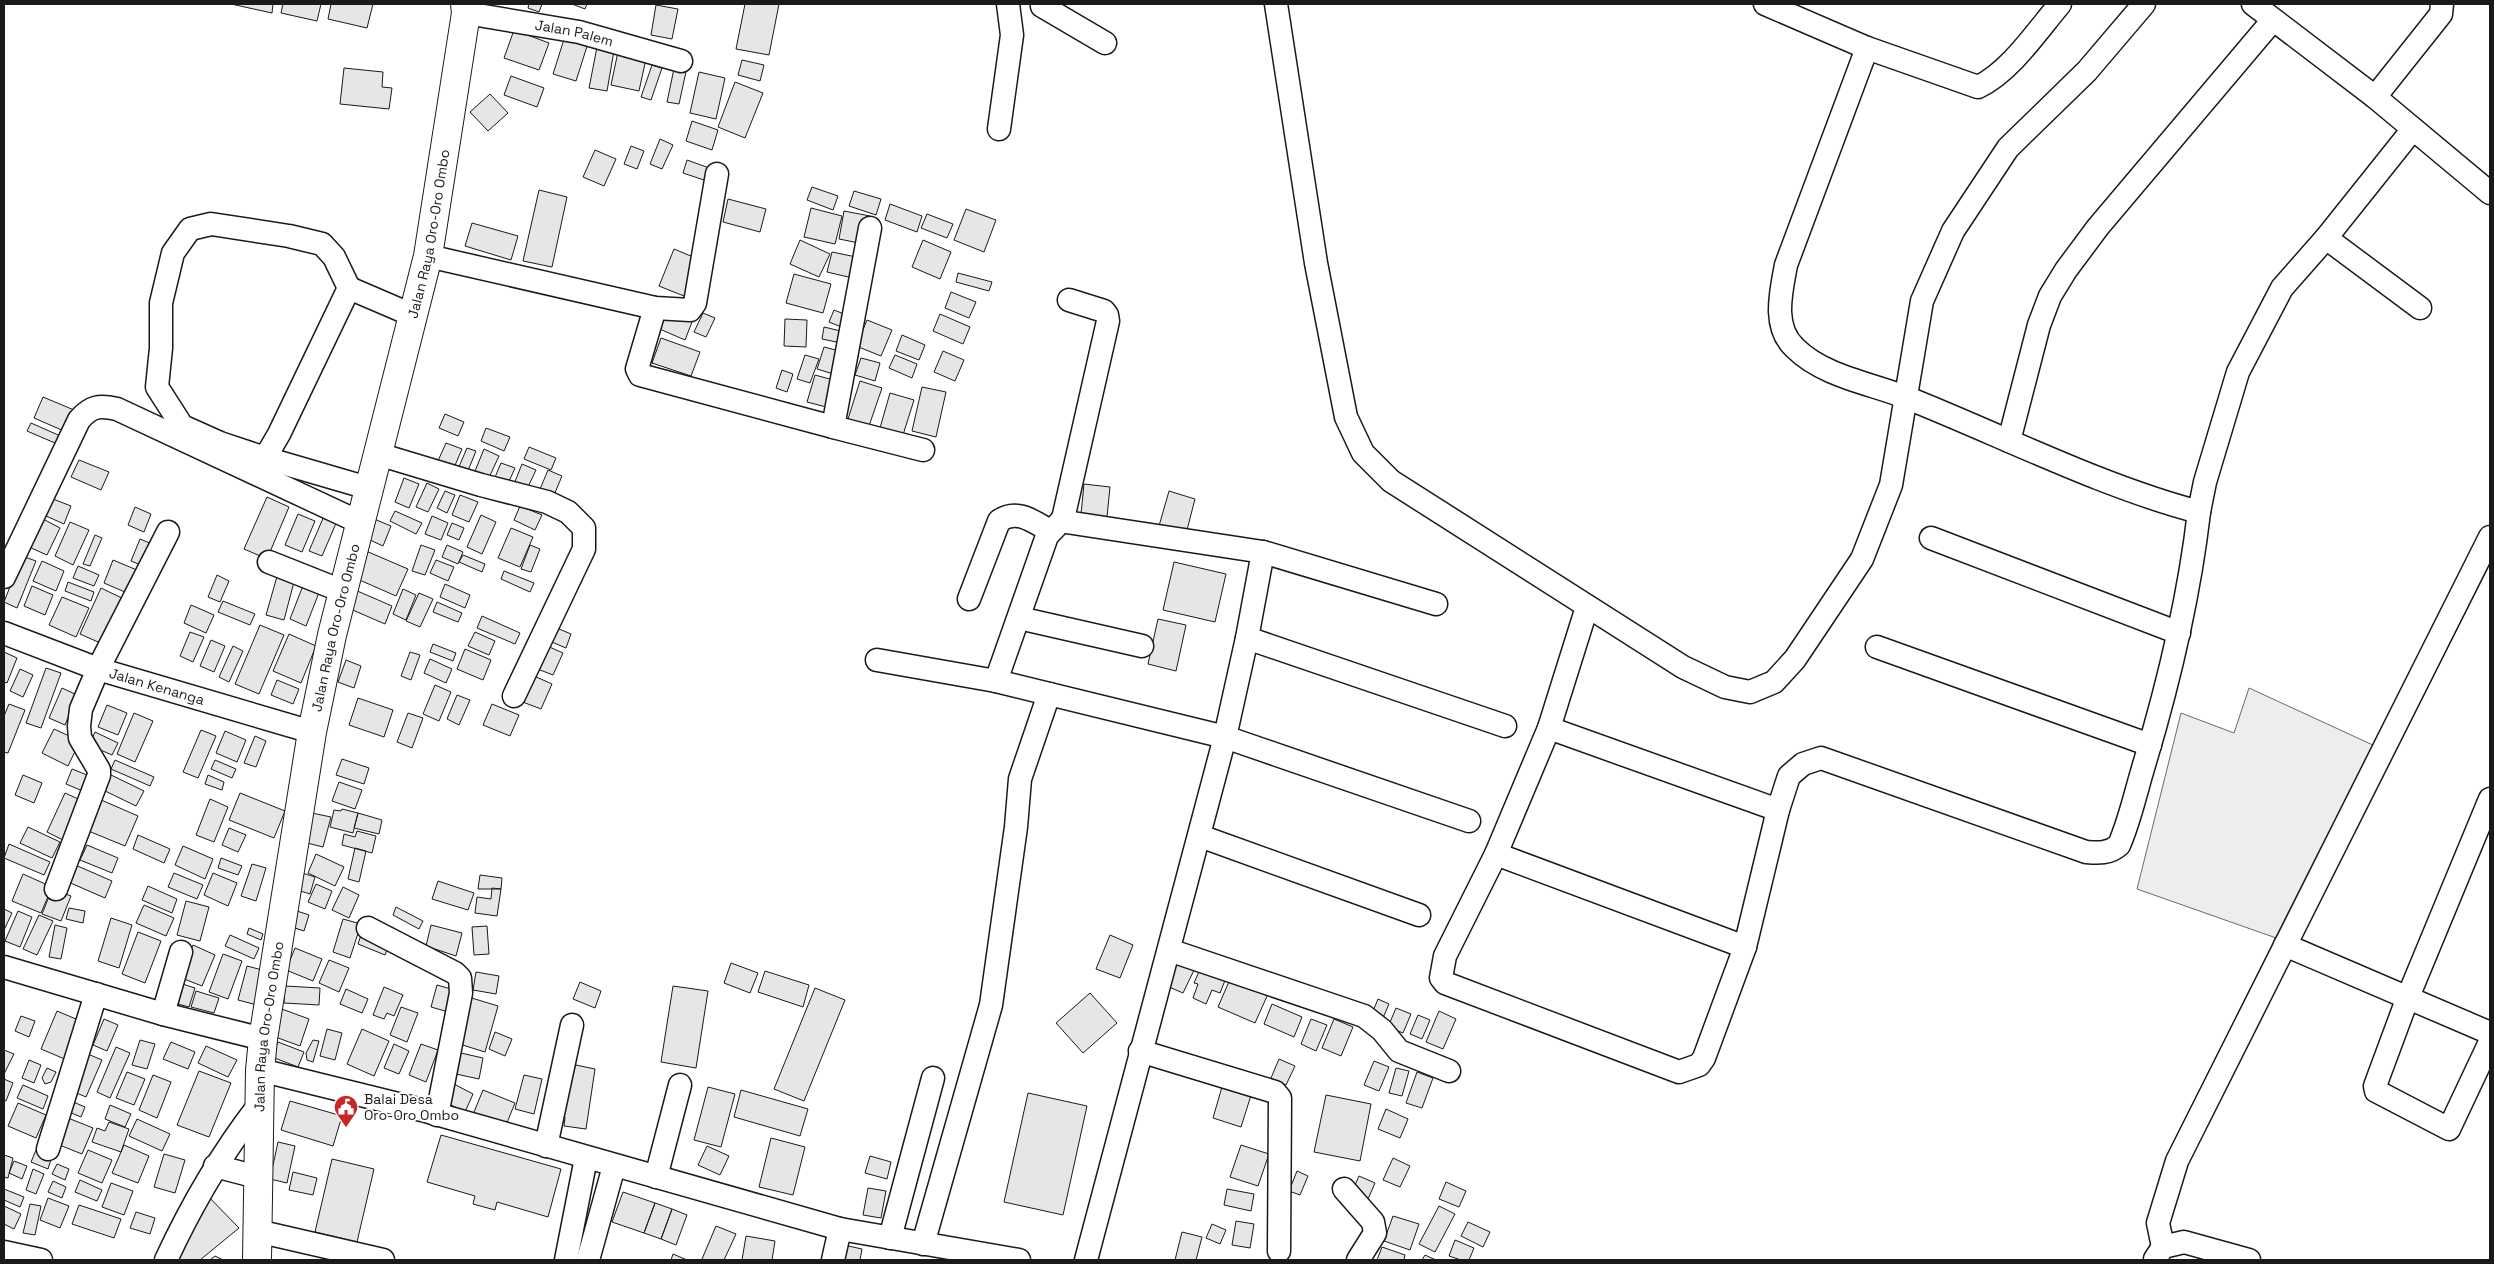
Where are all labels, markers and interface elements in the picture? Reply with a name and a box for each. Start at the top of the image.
street label: Jalan Palem [534,16,615,50]
street label: Jalan Raya Oro-Oro Ombo [404,148,454,320]
street label: Jalan Raya Oro-Oro Ombo [307,542,364,713]
street label: Jalan Kenanga [107,664,207,709]
street label: Jalan Raya Oro-Oro Ombo [250,940,287,1112]
place label: Balai Desa Oro-Oro Ombo [364,1090,459,1124]
public building icon: Balai Desa Oro-Oro Ombo [333,1094,359,1128]

